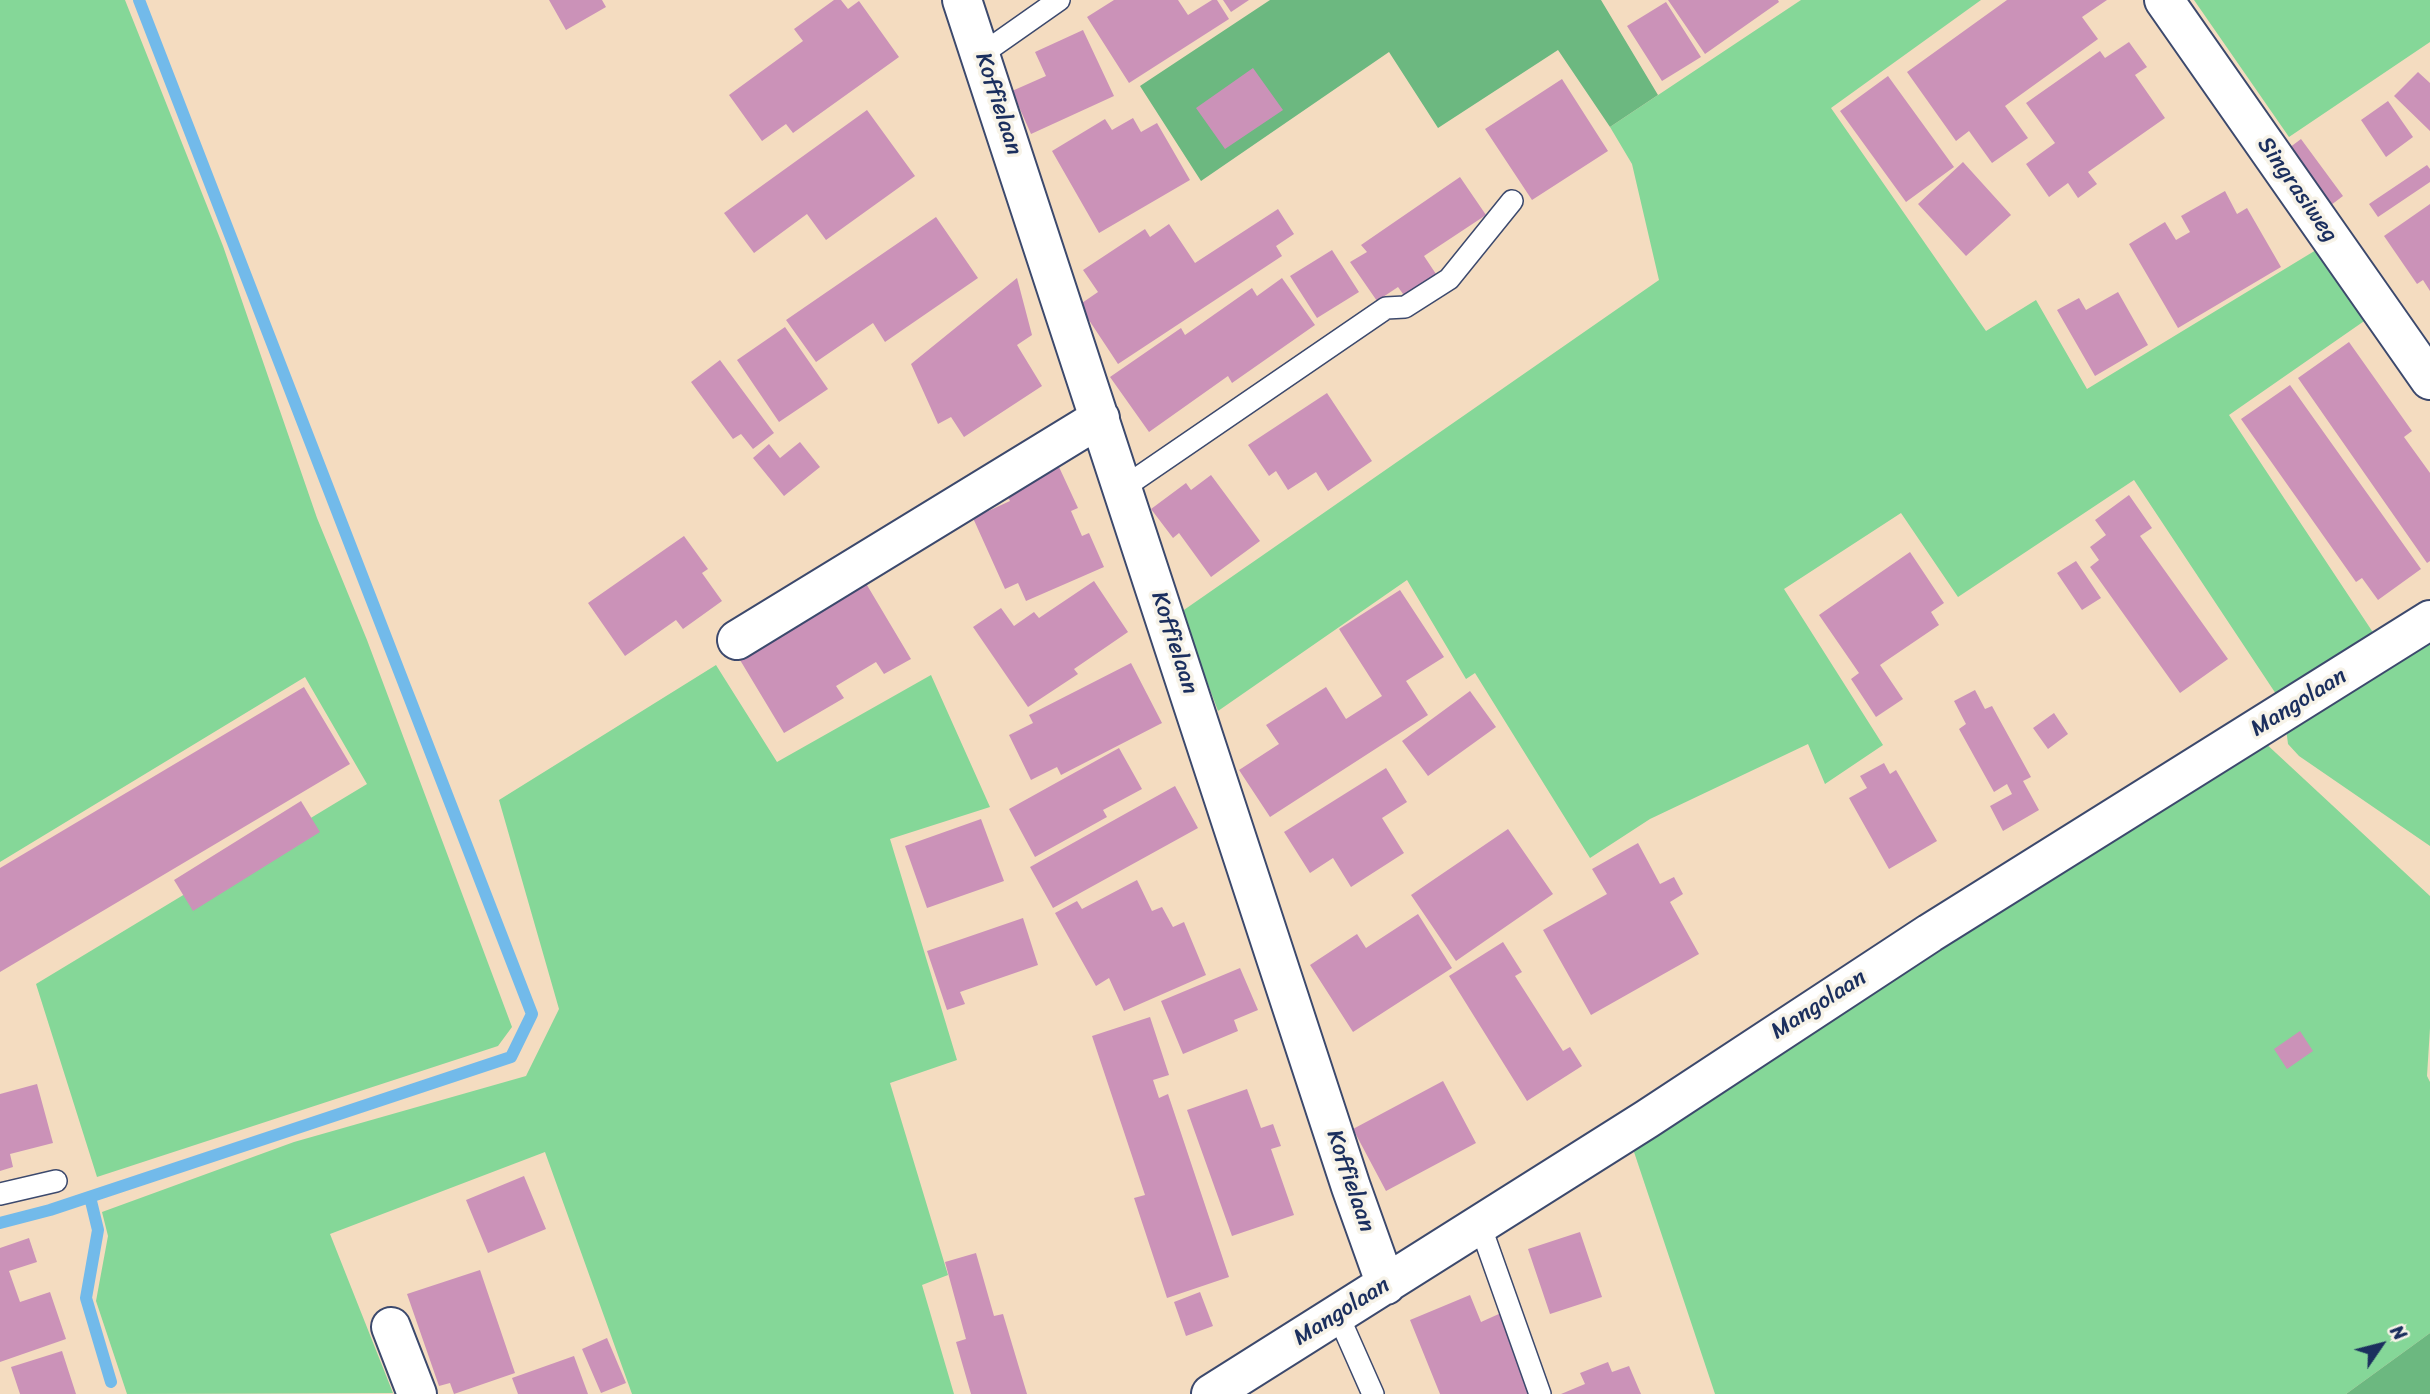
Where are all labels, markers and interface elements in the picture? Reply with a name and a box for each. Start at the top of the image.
street label: Koffielaan [968,49,1028,159]
street label: Singrasiweg [2251,132,2343,248]
street label: Koffielaan [1144,588,1204,698]
street label: Mangolaan [2246,663,2352,743]
street label: Mangolaan [1766,964,1872,1046]
street label: Koffielaan [1320,1126,1380,1236]
street label: Mangolaan [1289,1272,1395,1352]
north arrow [2346,1310,2416,1380]
text: N [2381,1318,2416,1348]

